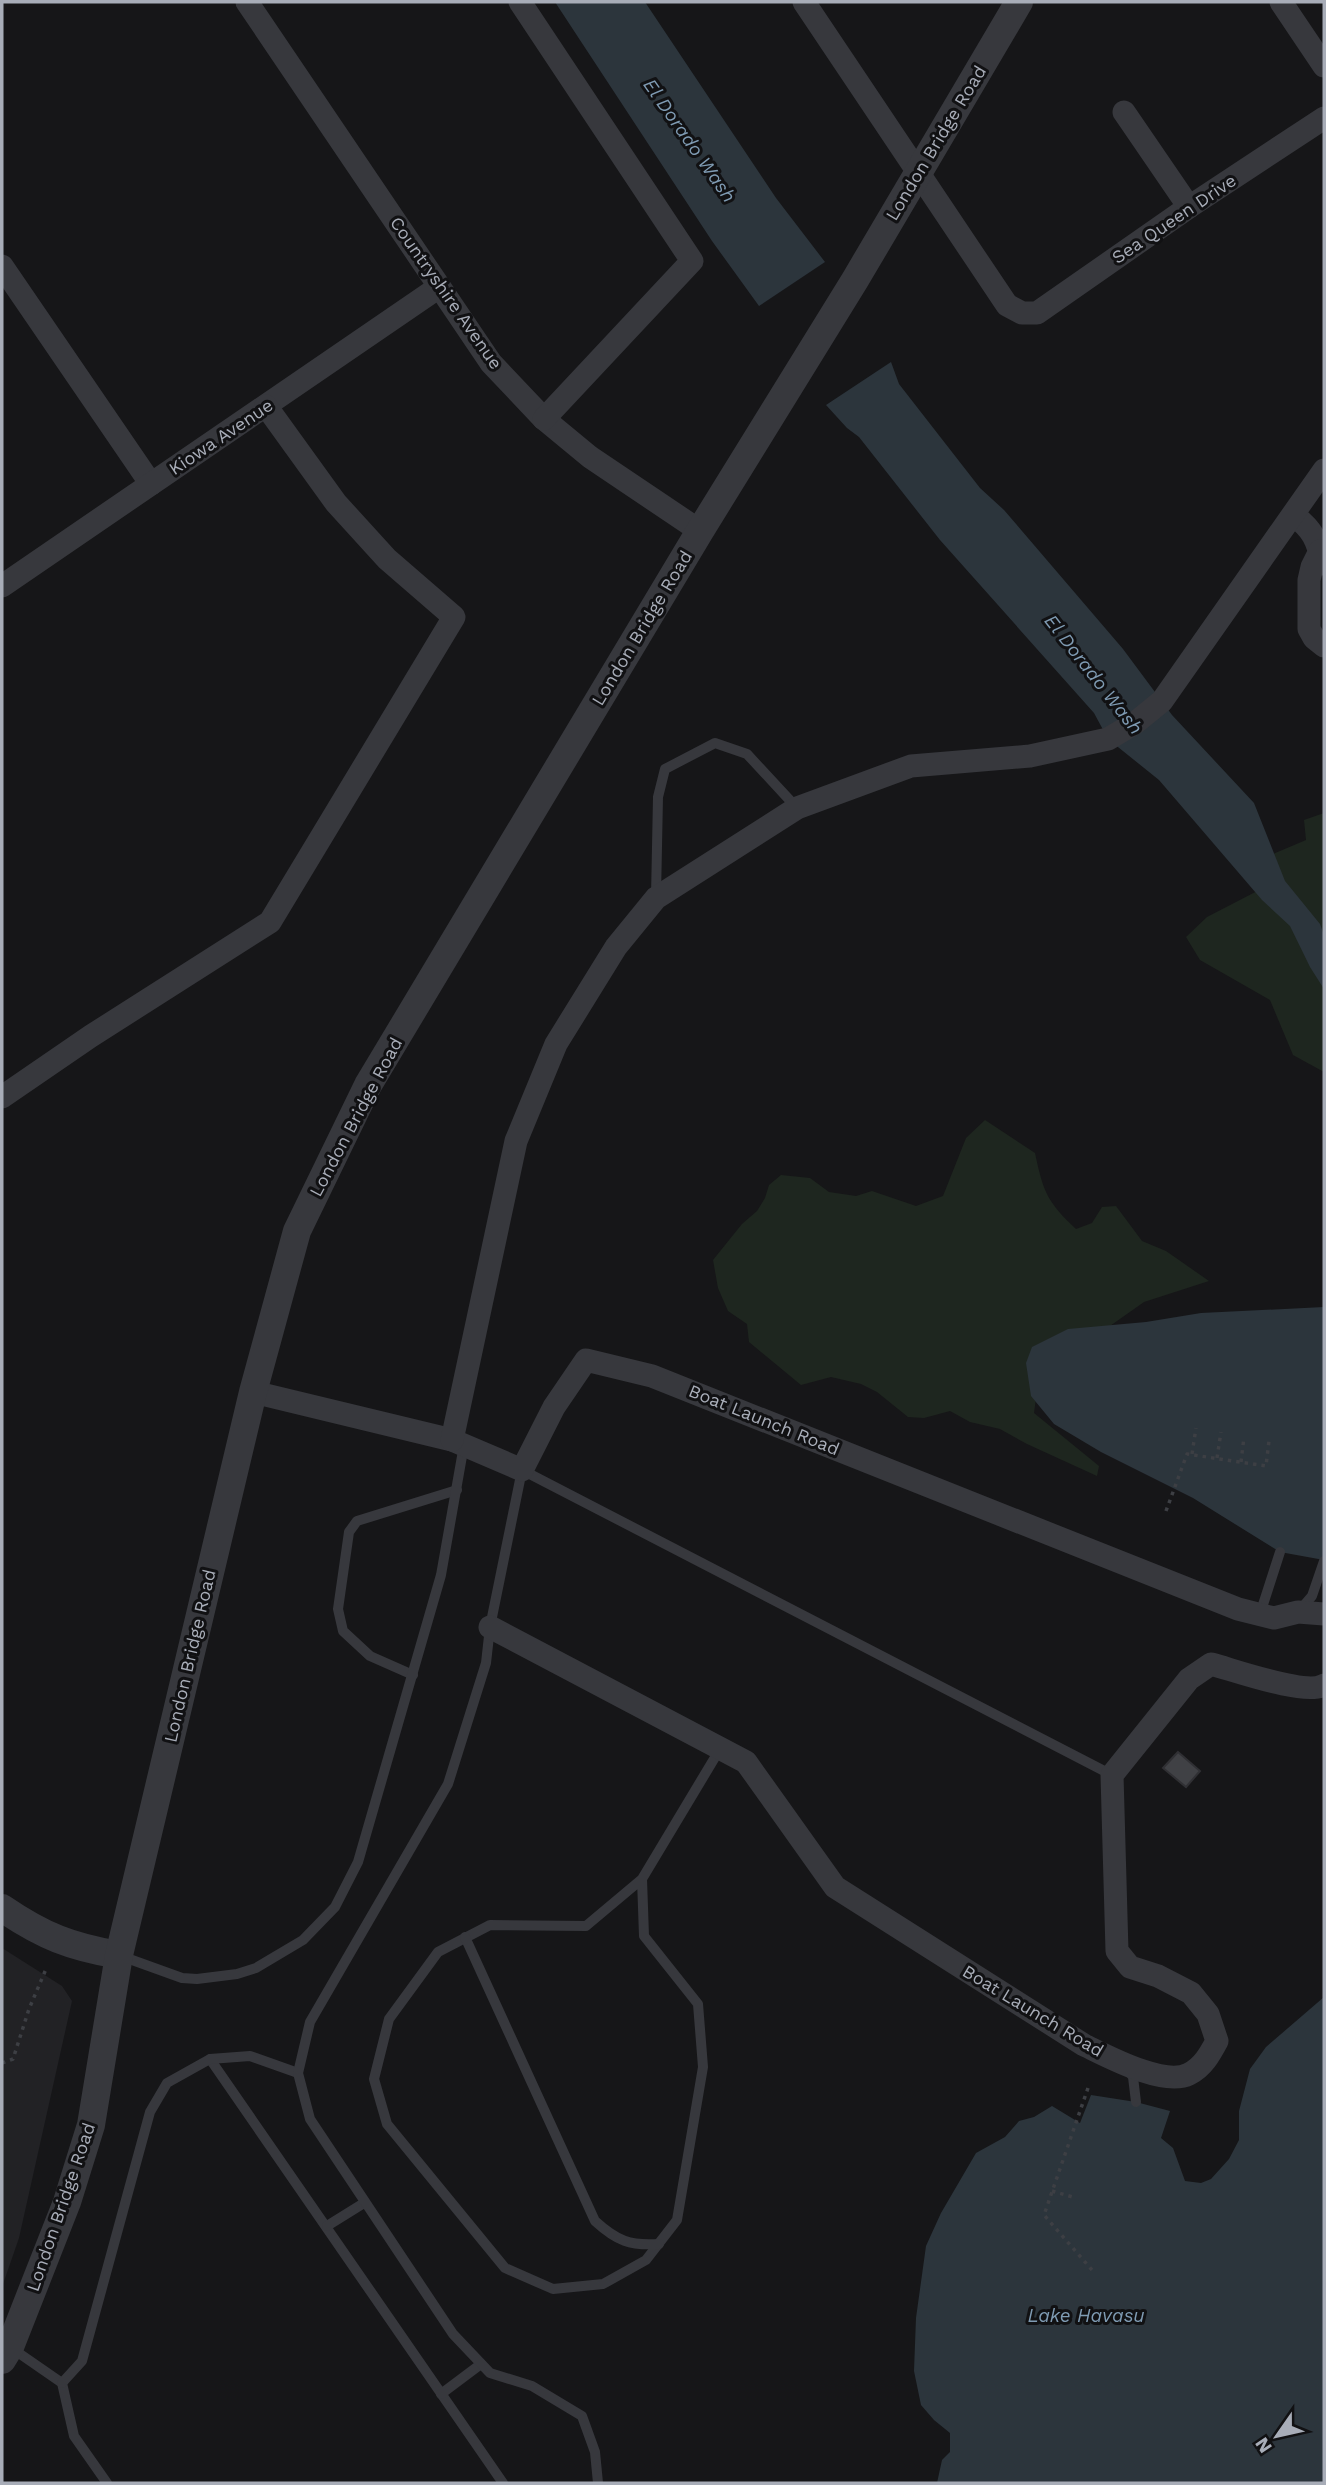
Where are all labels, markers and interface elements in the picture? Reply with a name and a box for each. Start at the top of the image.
street label: London Bridge Road [881,61,990,224]
water label: El Dorado Wash [638,74,741,207]
street label: Sea Queen Drive [1108,169,1240,268]
street label: Countryshire Avenue [386,212,507,373]
street label: Kiowa Avenue [165,394,277,479]
street label: London Bridge Road [587,546,696,709]
water label: El Dorado Wash [1040,610,1148,739]
street label: London Bridge Road [305,1034,406,1200]
street label: Boat Launch Road [686,1380,843,1459]
street label: London Bridge Road [159,1567,220,1744]
street label: Boat Launch Road [959,1960,1107,2061]
street label: London Bridge Road [22,2120,99,2294]
water label: Lake Havasu [1027,2304,1145,2327]
north arrow [1242,2401,1312,2471]
text: N [1250,2433,1277,2457]

